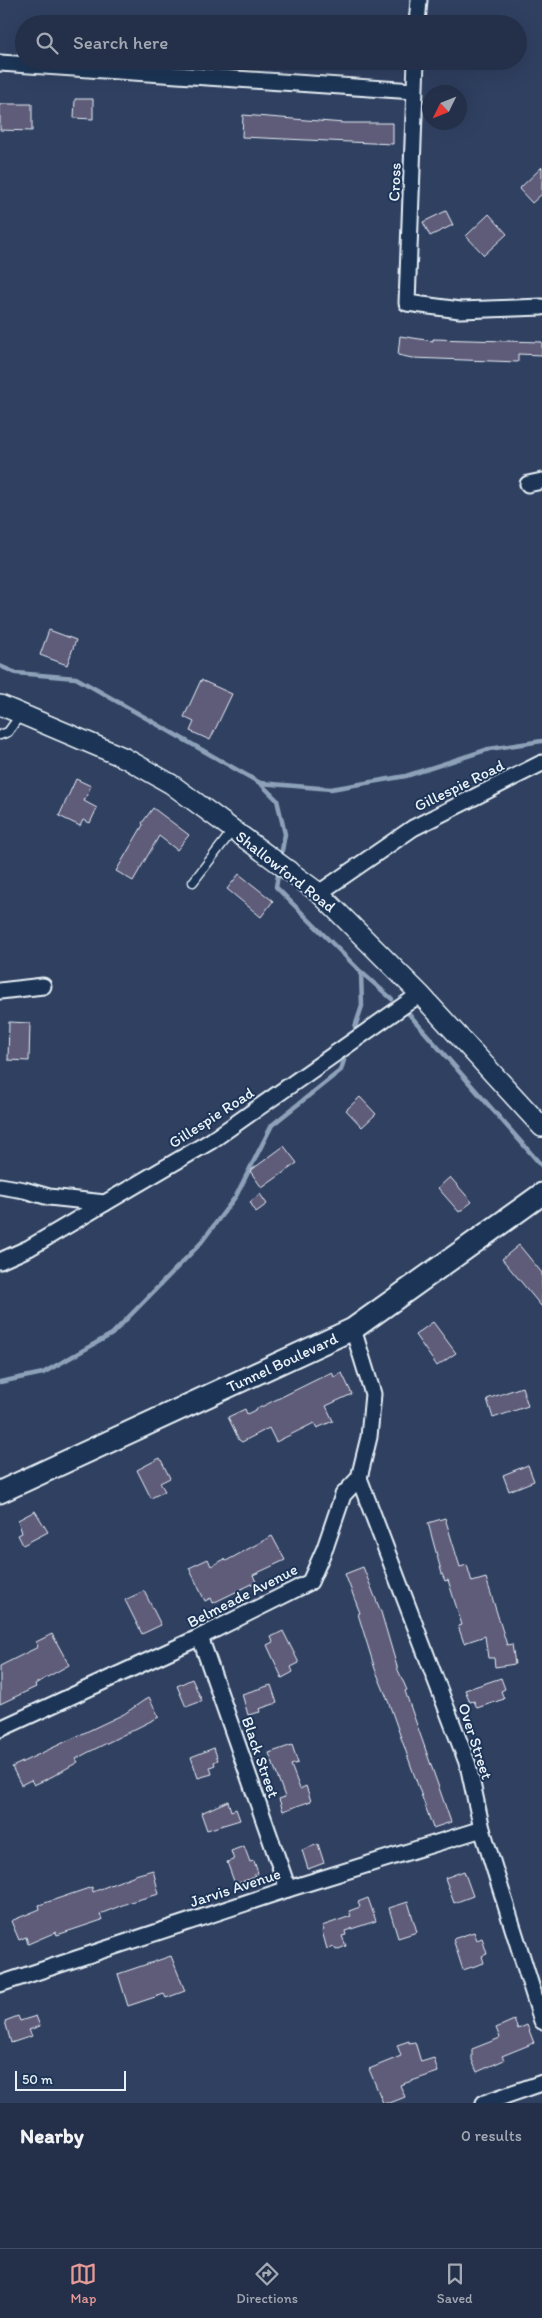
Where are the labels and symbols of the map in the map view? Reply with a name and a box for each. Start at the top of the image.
north arrow [422,85,467,130]
street label: Cross [384,162,405,202]
street label: Gillespie Road [411,755,507,815]
street label: Shallowford Road [232,827,340,916]
street label: Gillespie Road [165,1083,258,1152]
street label: Tunnel Boulevard [224,1328,341,1396]
street label: Belmeade Avenue [184,1559,301,1631]
street label: Over Street [454,1701,497,1782]
street label: Black Street [238,1714,283,1800]
street label: Jarvis Avenue [187,1864,283,1911]
scale bar [15,2068,126,2091]

